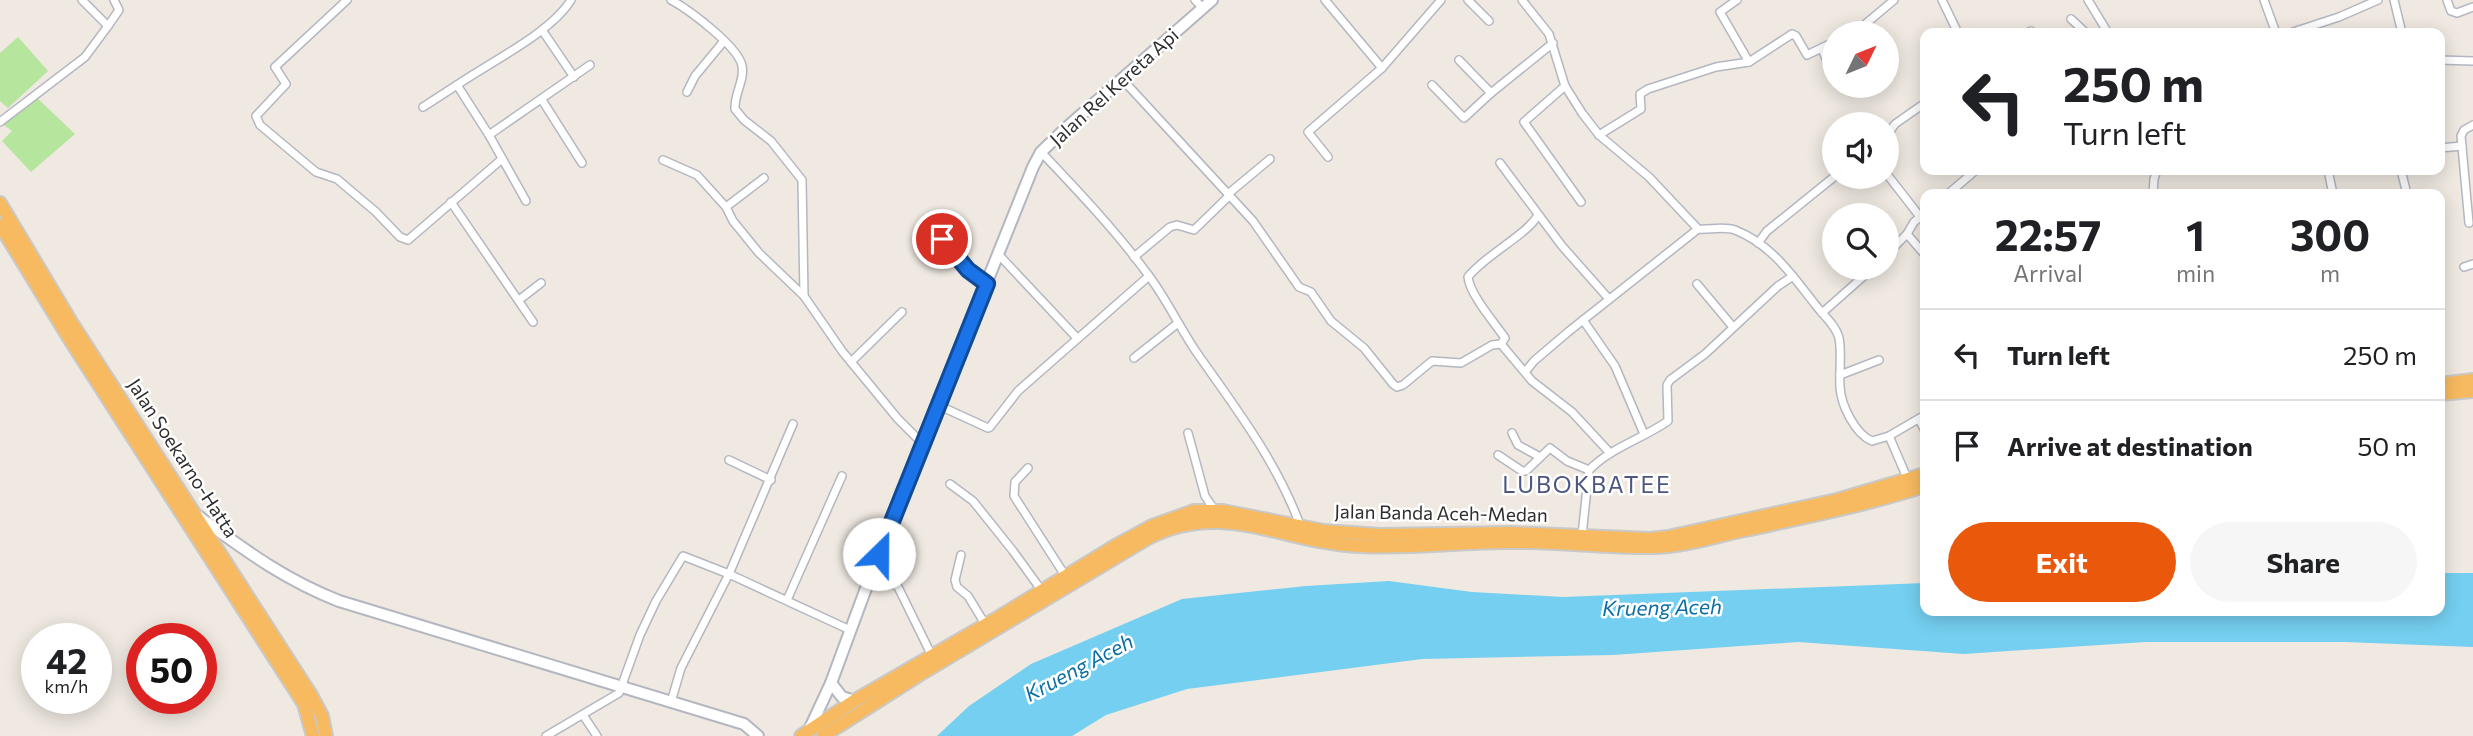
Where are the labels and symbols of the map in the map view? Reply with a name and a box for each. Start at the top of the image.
north arrow [1822,21,1899,98]
street label: Jalan Rel Kereta Api [1045,23,1183,150]
pin [912,209,972,269]
street label: Jalan Soekarno-Hatta [123,374,243,542]
district label: LUBOKBATEE [1502,470,1672,498]
street label: Jalan Banda Aceh-Medan [1334,499,1548,526]
position arrow [842,517,916,591]
water label: Krueng Aceh [1602,593,1722,620]
speed limit sign: 50 [126,623,217,714]
water label: Krueng Aceh [1020,628,1137,706]

